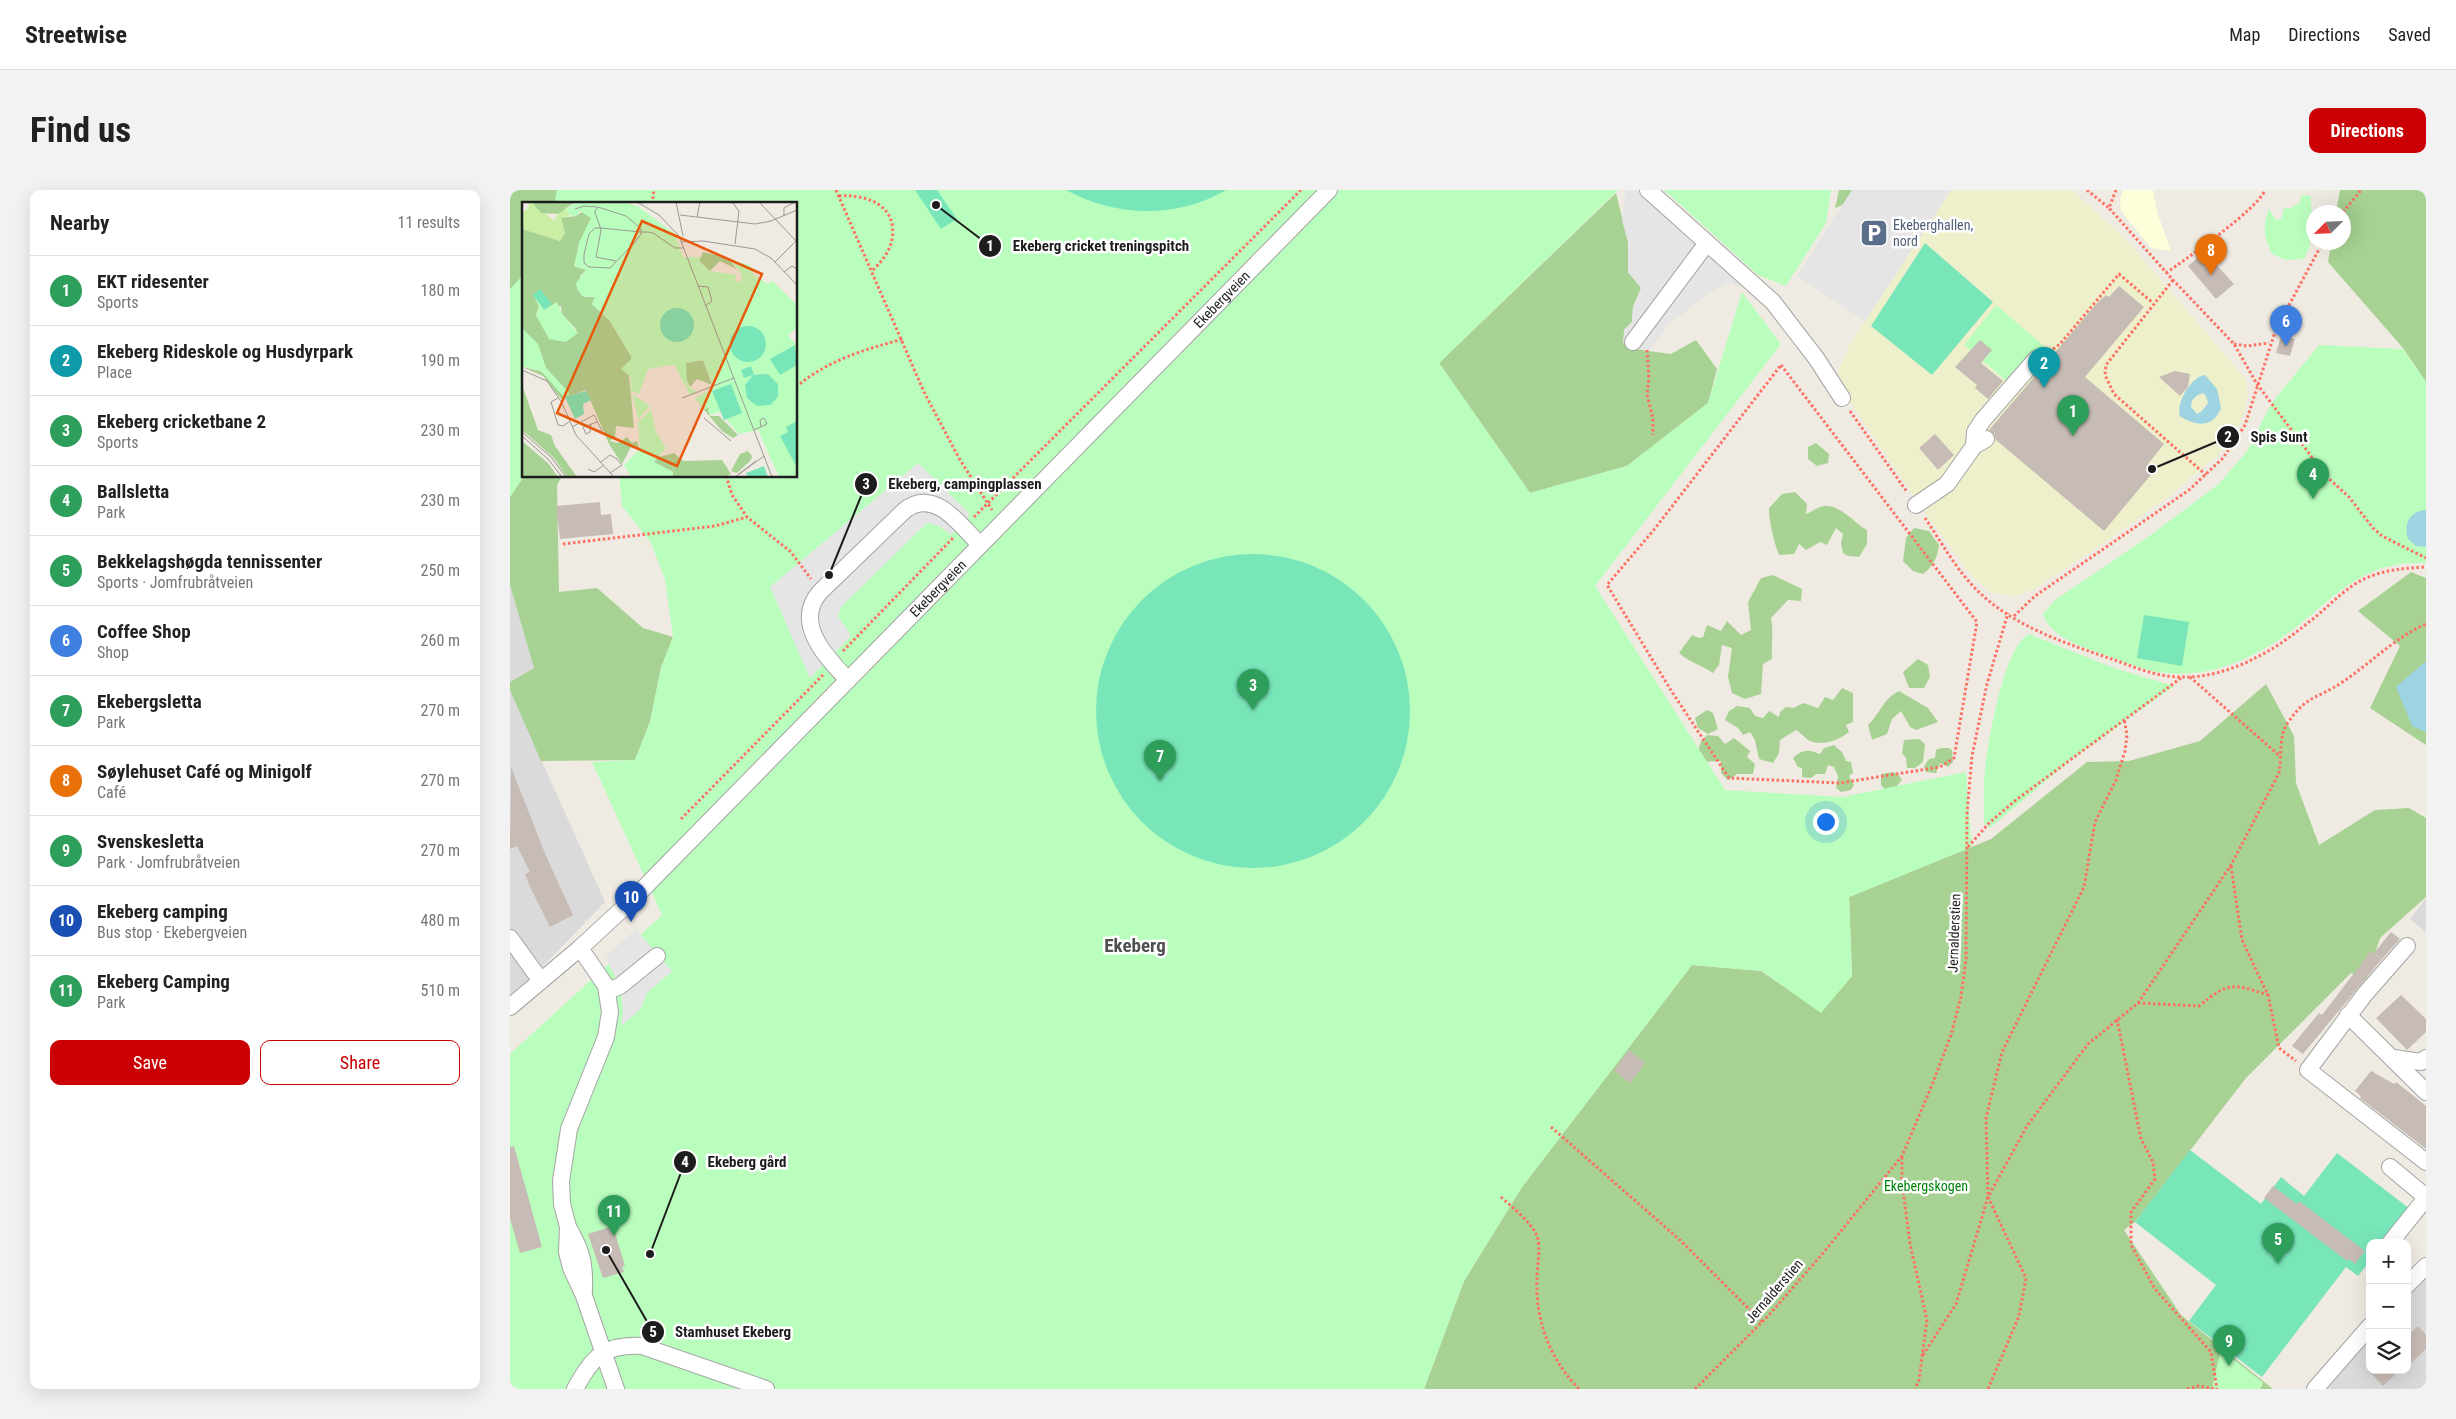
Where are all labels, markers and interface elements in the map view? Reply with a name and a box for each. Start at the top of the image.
text: Streetwise [25,21,127,49]
text: Map [2229,24,2260,45]
text: Directions [2288,24,2360,45]
text: Saved [2388,24,2431,45]
button: Directions [2309,108,2426,153]
text: Find us [30,110,131,151]
inset map [522,202,798,478]
north arrow [2306,205,2351,250]
text: Nearby [50,211,109,235]
text: 11 results [398,213,460,232]
place label: Ekeberghallen, nord [1893,217,1973,249]
parking icon: Ekeberghallen, nord [1859,218,1889,248]
callout: Ekeberg cricket treningspitch [977,231,1199,261]
pin: 8 [2195,234,2227,275]
text: 1 [986,237,994,255]
text: Ekeberg cricket treningspitch [1013,237,1189,255]
street label: Ekebergveien [1190,268,1253,331]
text: EKT ridesenter [97,270,209,293]
text: 1 [62,281,70,300]
text: 180 m [421,281,460,300]
text: Sports [97,293,139,312]
pin: 6 [2270,305,2302,346]
text: Ekeberg Rideskole og Husdyrpark [97,340,353,363]
pin: 2 [2028,347,2060,388]
text: 2 [62,351,70,370]
text: 190 m [421,351,460,370]
text: Place [97,363,132,382]
pin: 1 [2057,395,2089,436]
text: Ekeberg cricketbane 2 [97,410,266,433]
text: 3 [62,421,70,440]
text: 230 m [421,421,460,440]
callout: Spis Sunt [2216,422,2318,452]
text: 2 [2224,428,2232,446]
text: Spis Sunt [2250,428,2308,446]
text: Sports [97,433,139,452]
pin: 4 [2297,458,2329,499]
callout: Ekeberg, campingplassen [853,469,1052,499]
text: 3 [862,475,870,493]
text: Ekeberg, campingplassen [888,475,1042,493]
text: Ballsletta [97,480,169,503]
text: 4 [62,491,70,510]
text: 230 m [421,491,460,510]
text: Park [97,503,126,522]
text: Bekkelagshøgda tennissenter [97,550,322,573]
street label: Ekebergveien [907,557,969,620]
text: 5 [62,561,70,580]
text: 250 m [421,561,460,580]
text: Sports · Jomfrubråtveien [97,573,253,592]
text: Coffee Shop [97,620,191,643]
text: 6 [62,631,70,650]
text: 260 m [421,631,460,650]
text: Shop [97,643,129,662]
pin: 3 [1237,669,1269,710]
text: Ekebergsletta [97,690,202,713]
text: 7 [62,701,70,720]
text: 270 m [421,701,460,720]
text: Park [97,713,126,732]
pin: 7 [1144,740,1176,781]
text: Søylehuset Café og Minigolf [97,760,312,783]
text: 8 [62,771,70,790]
text: 270 m [421,771,460,790]
text: Café [97,783,126,802]
your location [1813,809,1839,835]
text: Svenskesletta [97,830,204,853]
text: 9 [62,841,70,860]
text: 270 m [421,841,460,860]
text: Park · Jomfrubråtveien [97,853,240,872]
pin: 10 [615,881,647,922]
street label: Jernalderstien [1945,893,1963,973]
text: Ekeberg camping [97,900,228,923]
text: 10 [58,911,74,930]
text: 480 m [421,911,460,930]
text: Bus stop · Ekebergveien [97,923,247,942]
district label: Ekeberg [1104,934,1166,957]
text: Ekeberg Camping [97,970,230,993]
text: 11 [58,981,74,1000]
text: 510 m [421,981,460,1000]
text: Park [97,993,126,1012]
button: Save [50,1040,250,1085]
button: Share [260,1040,460,1085]
callout: Ekeberg gård [672,1147,796,1177]
text: 4 [681,1153,689,1171]
text: Ekeberg gård [708,1153,786,1171]
park label: Ekebergskogen [1884,1178,1968,1194]
pin: 11 [598,1195,630,1236]
pin: 5 [2262,1223,2294,1264]
map controls [2366,1239,2411,1374]
button: + [2366,1239,2411,1284]
street label: Jernalderstien [1742,1256,1806,1326]
button: − [2366,1284,2411,1329]
callout: Stamhuset Ekeberg [640,1317,801,1347]
text: 5 [649,1323,657,1341]
text: Stamhuset Ekeberg [675,1323,791,1341]
pin: 9 [2213,1325,2245,1366]
button: layers [2366,1329,2411,1374]

